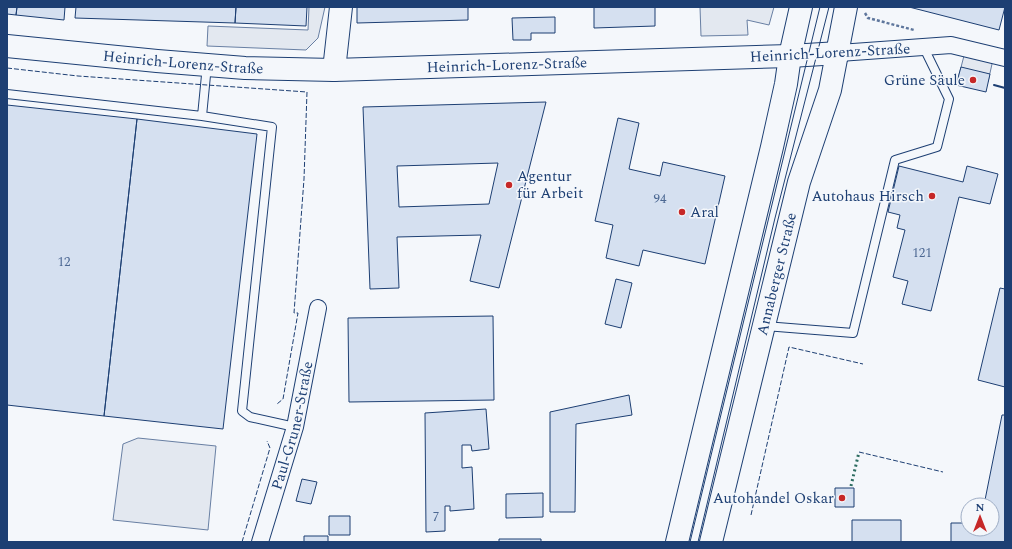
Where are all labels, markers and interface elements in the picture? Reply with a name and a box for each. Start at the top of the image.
street label: Heinrich-Lorenz-Straße [749,37,911,69]
street label: Heinrich-Lorenz-Straße [102,44,264,80]
street label: Heinrich-Lorenz-Straße [426,51,588,79]
place label: Grüne Säule [884,69,965,92]
marker: Grüne Säule [968,75,978,85]
place label: Agentur für Arbeit [517,165,583,205]
marker: Agentur für Arbeit [504,180,514,190]
place label: Autohaus Hirsch [811,185,924,208]
house number: 94 [654,189,667,209]
marker: Autohaus Hirsch [927,191,937,201]
place label: Aral [690,201,719,224]
marker: Aral [677,207,687,217]
street label: Annaberger Straße [750,210,803,338]
house number: 121 [912,243,932,263]
house number: 12 [58,252,71,272]
street label: Paul-Gruner-Straße [265,359,319,493]
place label: Autohandel Oskar [713,487,834,510]
marker: Autohandel Oskar [837,493,847,503]
north arrow [960,497,1000,537]
text: N [976,499,985,516]
house number: 7 [433,507,439,527]

